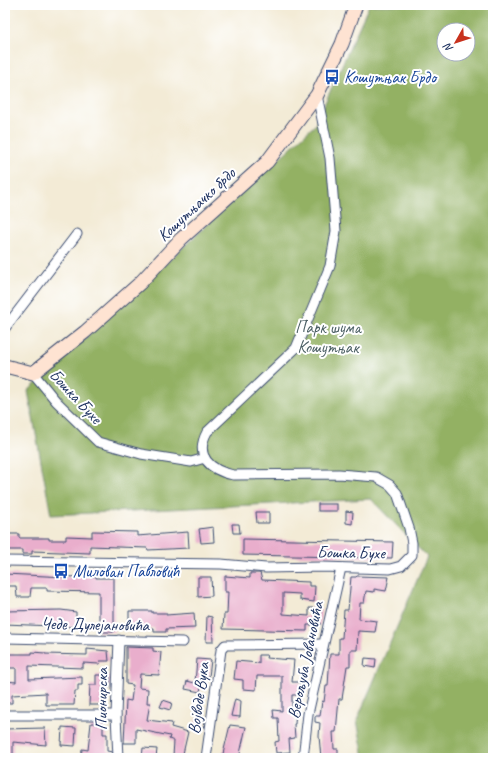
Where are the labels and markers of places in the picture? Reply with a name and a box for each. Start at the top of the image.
place label: Кошутњак Брдо [344,67,438,88]
bus stop icon: Кошутњак Брдо [323,68,341,86]
place label: Милован Павловић [73,561,180,582]
bus stop icon: Милован Павловић [52,562,70,580]

